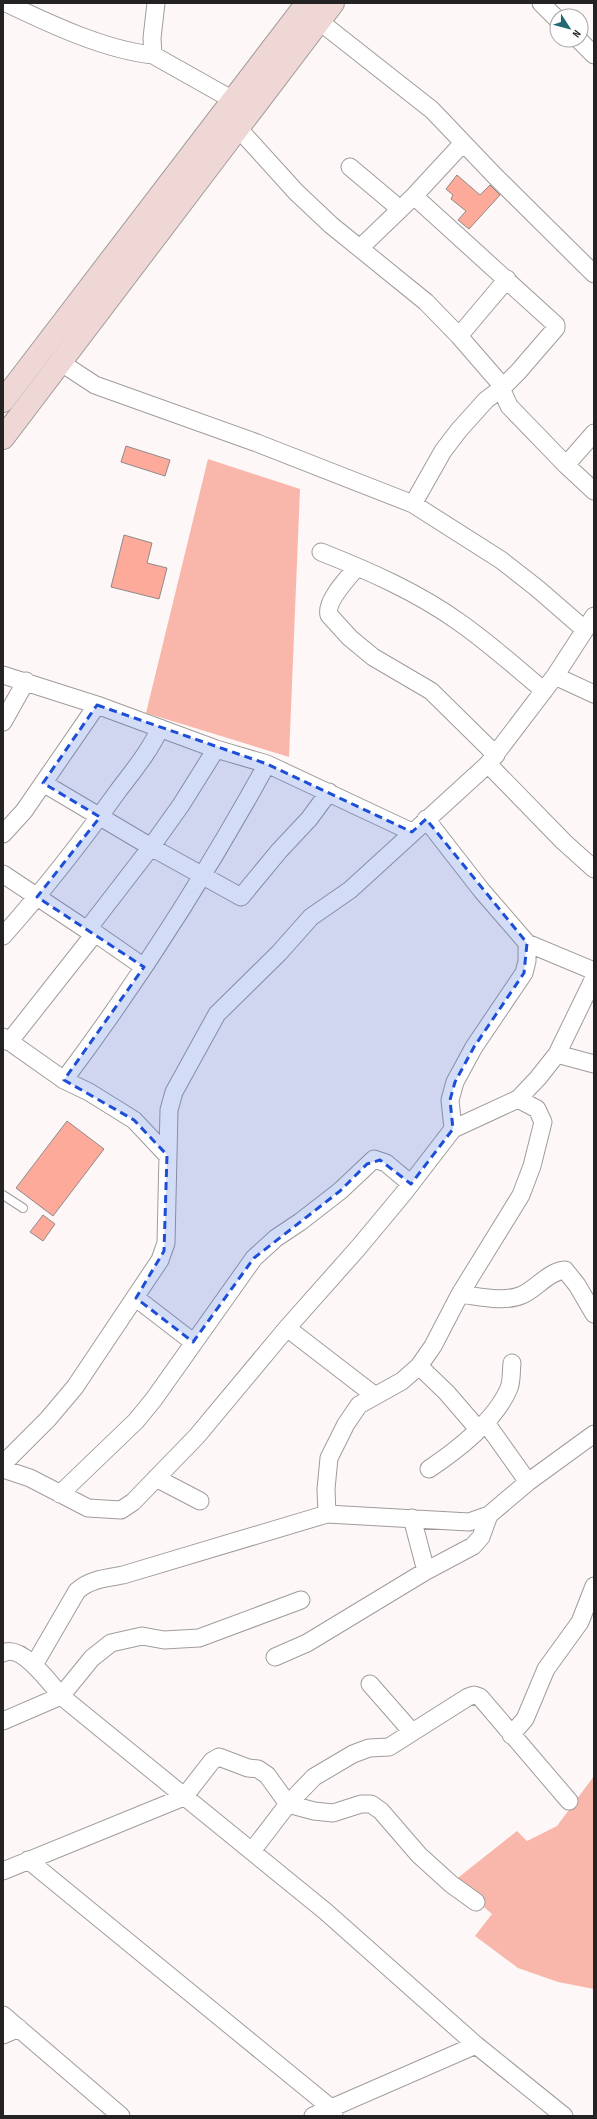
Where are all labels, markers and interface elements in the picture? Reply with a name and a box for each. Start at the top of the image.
north arrow [549,8,589,48]
text: N [570,27,584,40]

